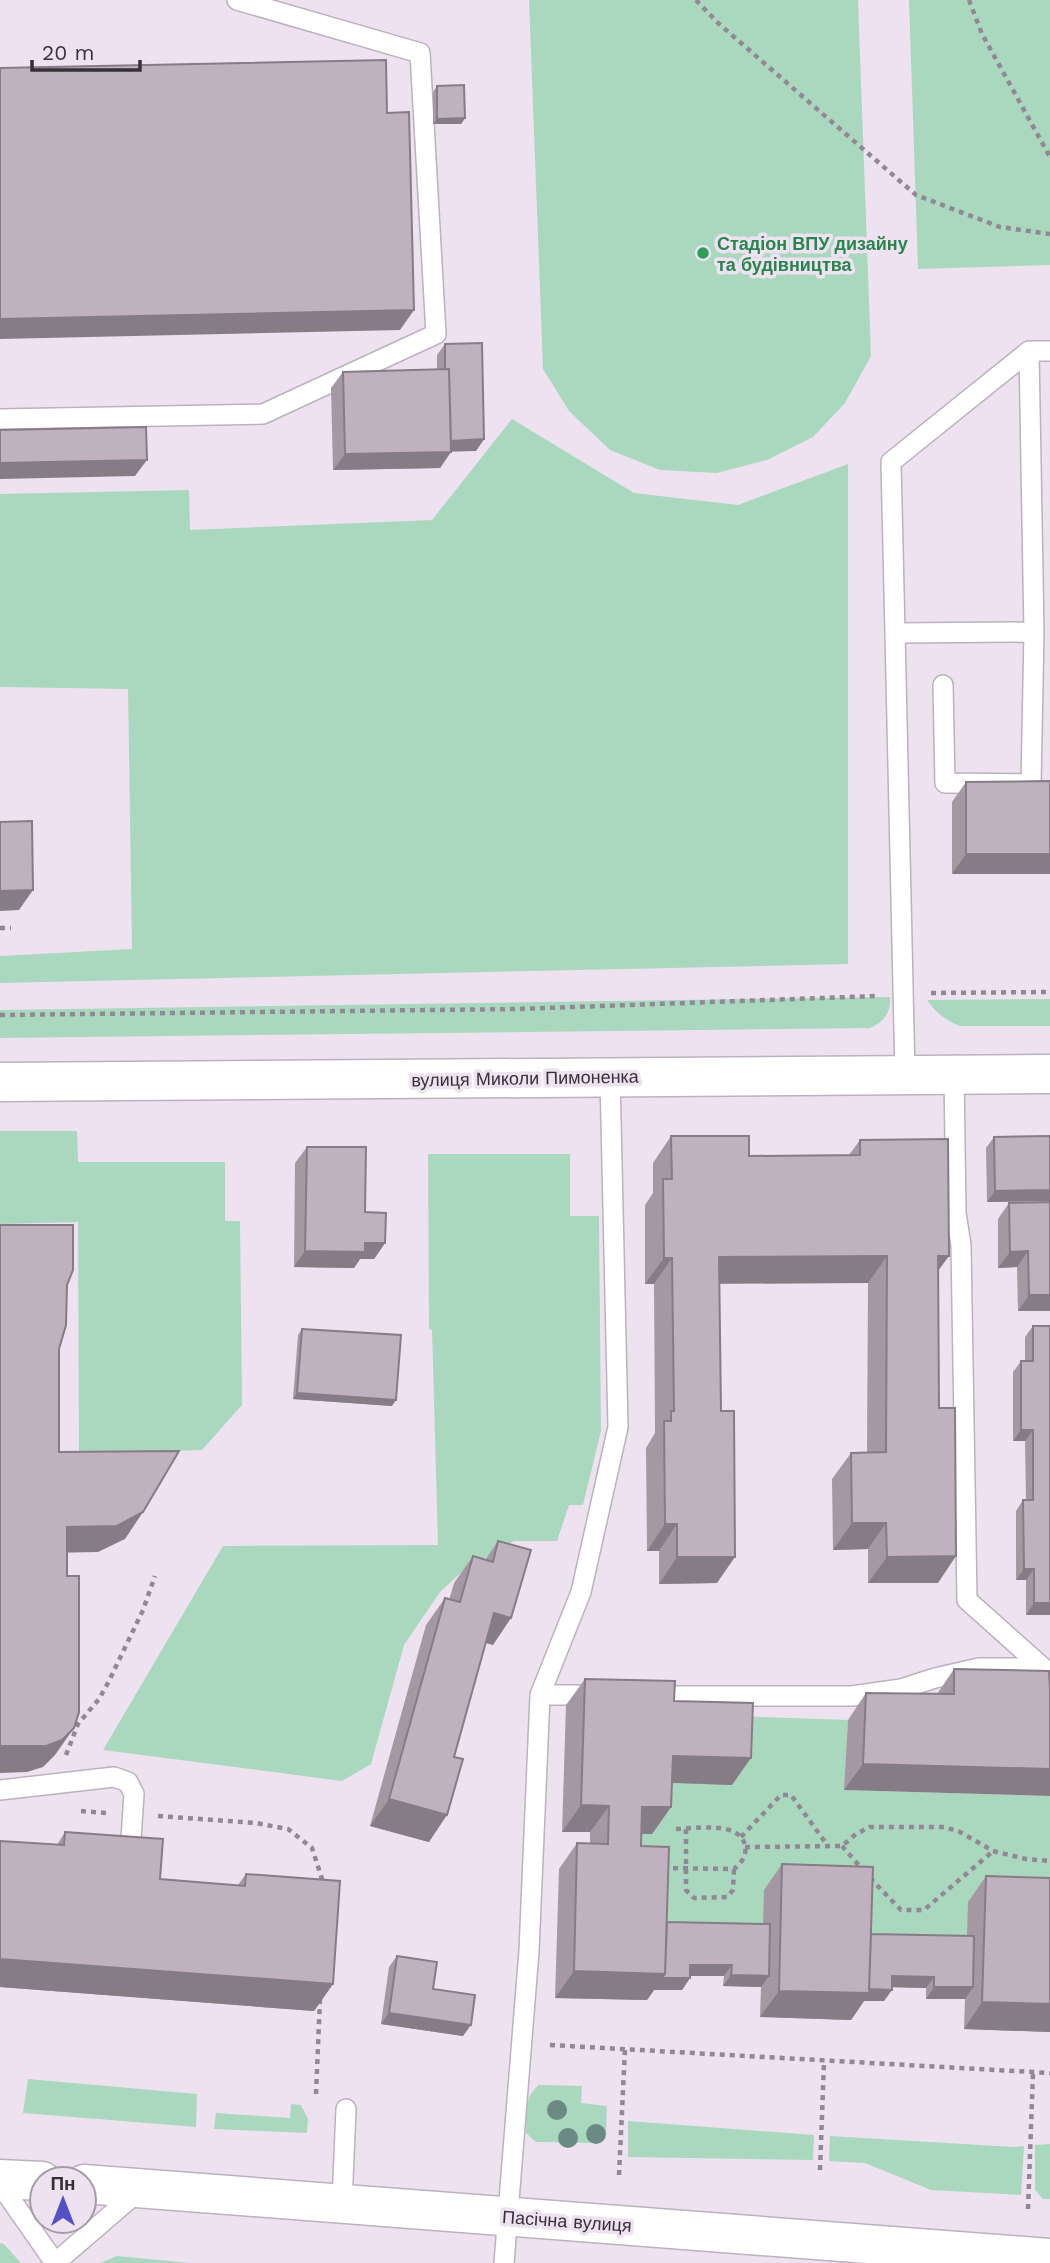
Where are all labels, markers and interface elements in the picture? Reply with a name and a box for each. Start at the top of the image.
scale bar [32,28,140,72]
text: 20 m [42,40,94,65]
place label: Стадіон ВПУ дизайну та будівництва [717,233,908,275]
marker: Стадіон ВПУ дизайну та будівництва [695,245,711,261]
street label: вулиця Миколи Пимоненка [411,1065,640,1090]
north arrow [28,2165,98,2235]
text: Пн [50,2172,76,2195]
street label: Пасічна вулиця [502,2206,632,2236]

